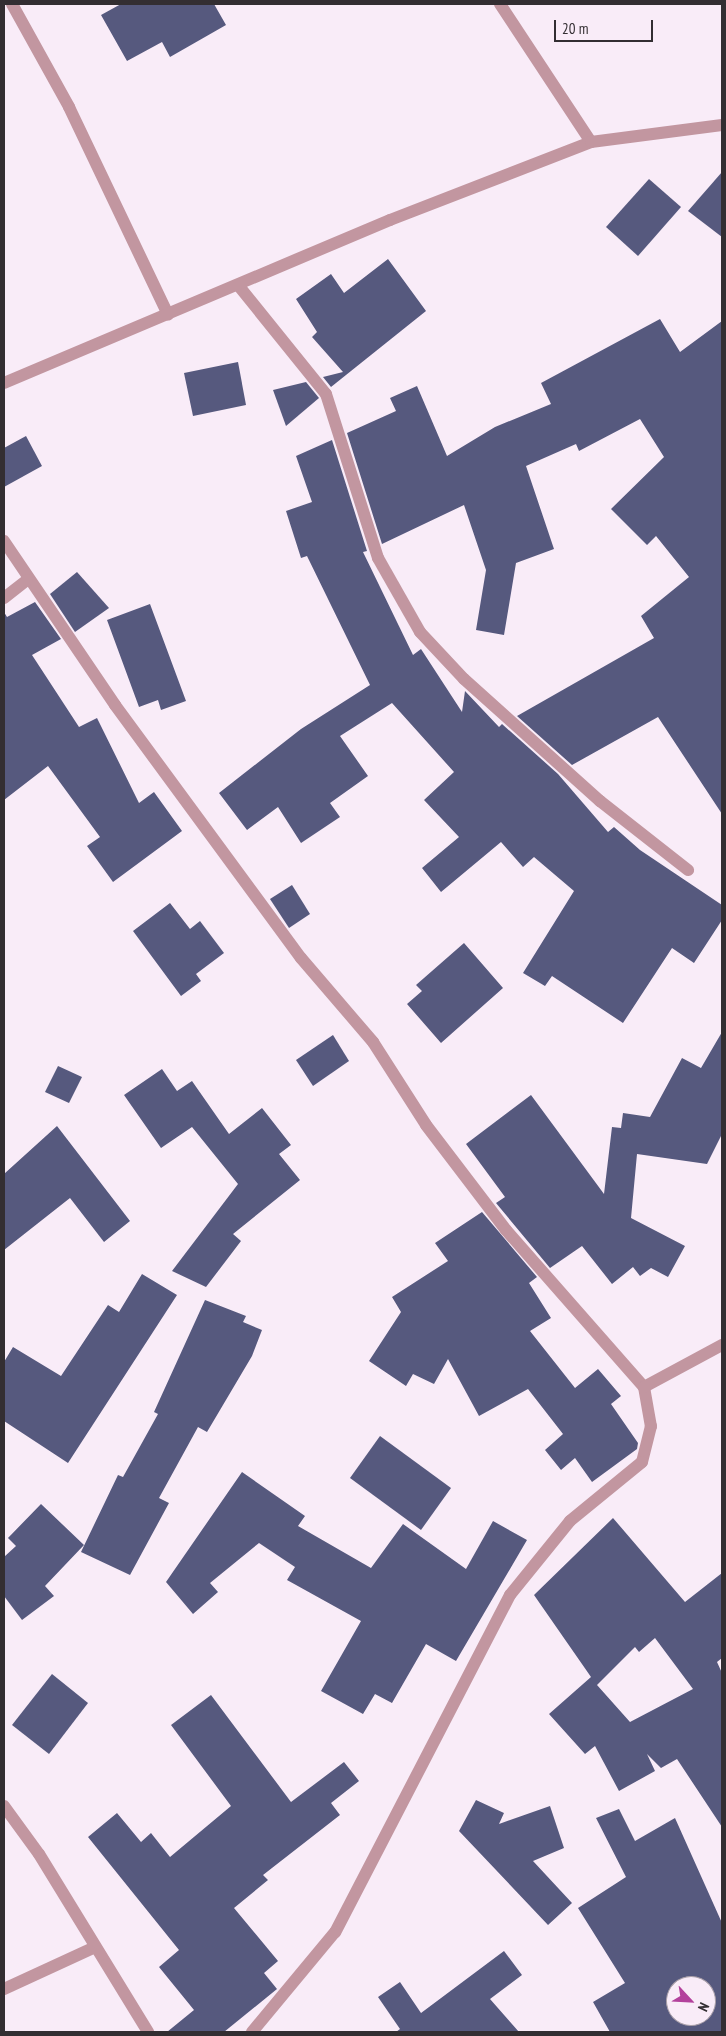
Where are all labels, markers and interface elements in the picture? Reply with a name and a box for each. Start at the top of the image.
scale bar [556,10,655,42]
text: 20 m [562,19,588,38]
north arrow [666,1976,716,2026]
text: N [694,2000,713,2014]

